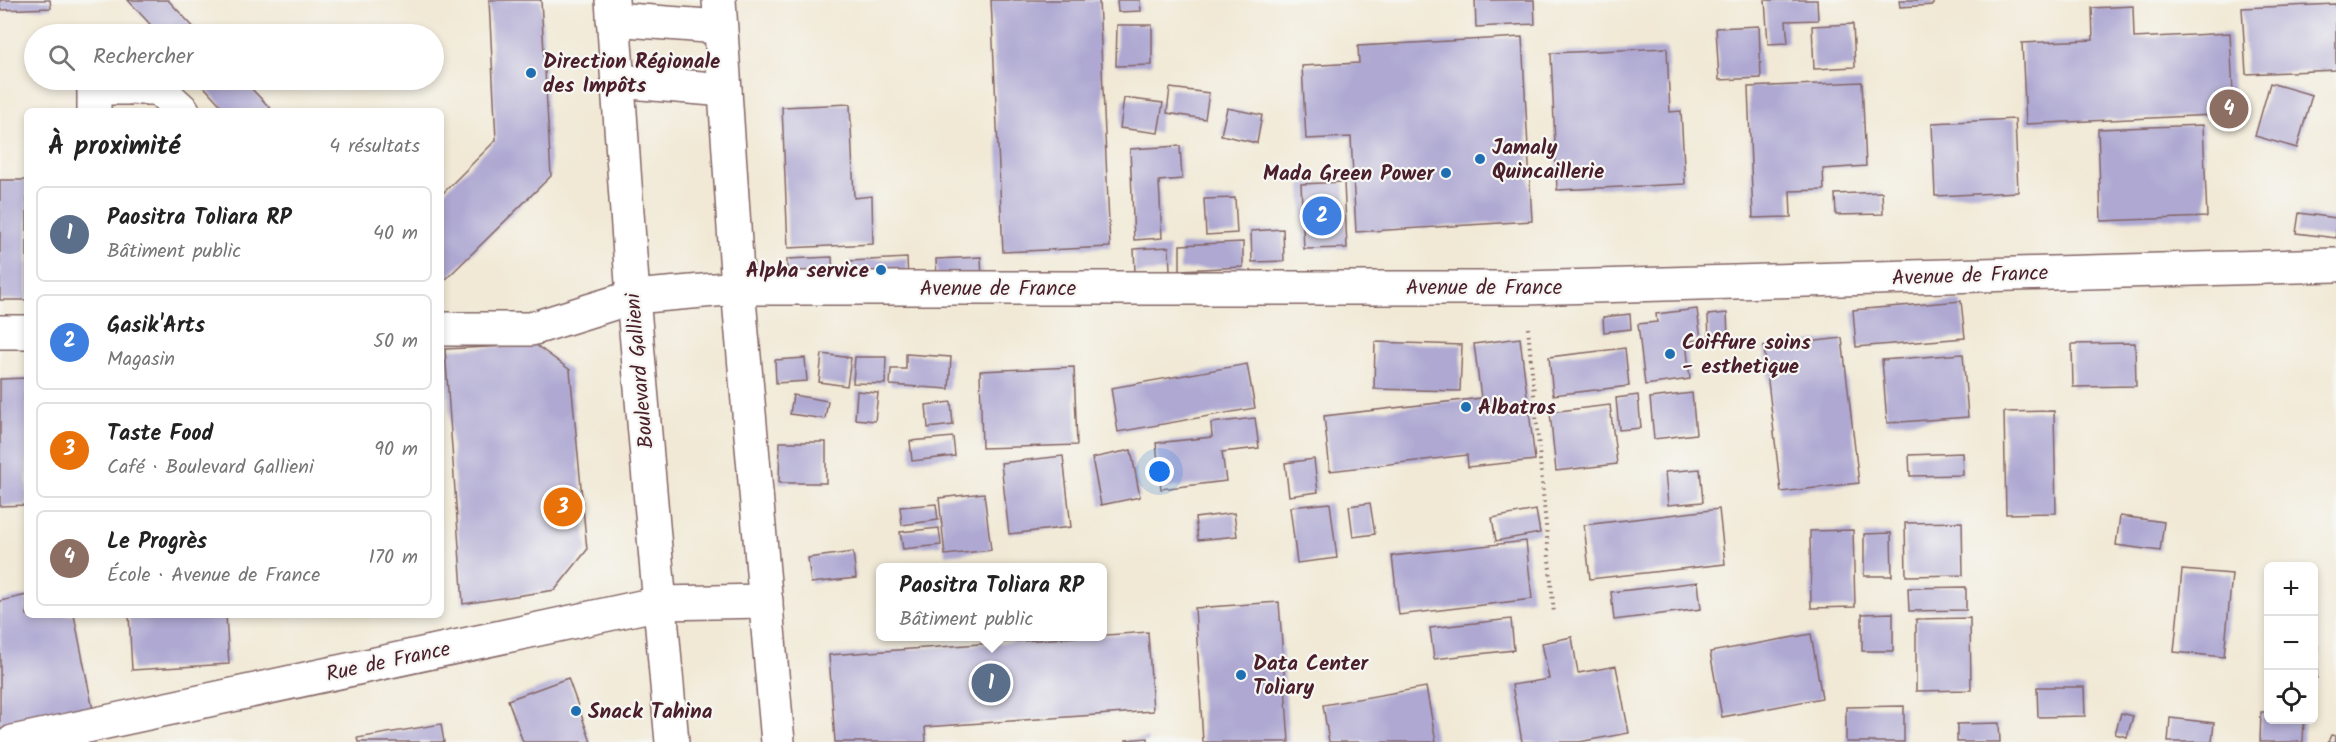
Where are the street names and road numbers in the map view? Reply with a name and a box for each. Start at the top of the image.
street label: Avenue de France [1891,257,2049,296]
street label: Avenue de France [1406,272,1563,305]
street label: Avenue de France [920,273,1077,306]
street label: Boulevard Gallieni [617,291,664,450]
street label: Rue de France [323,633,454,692]

